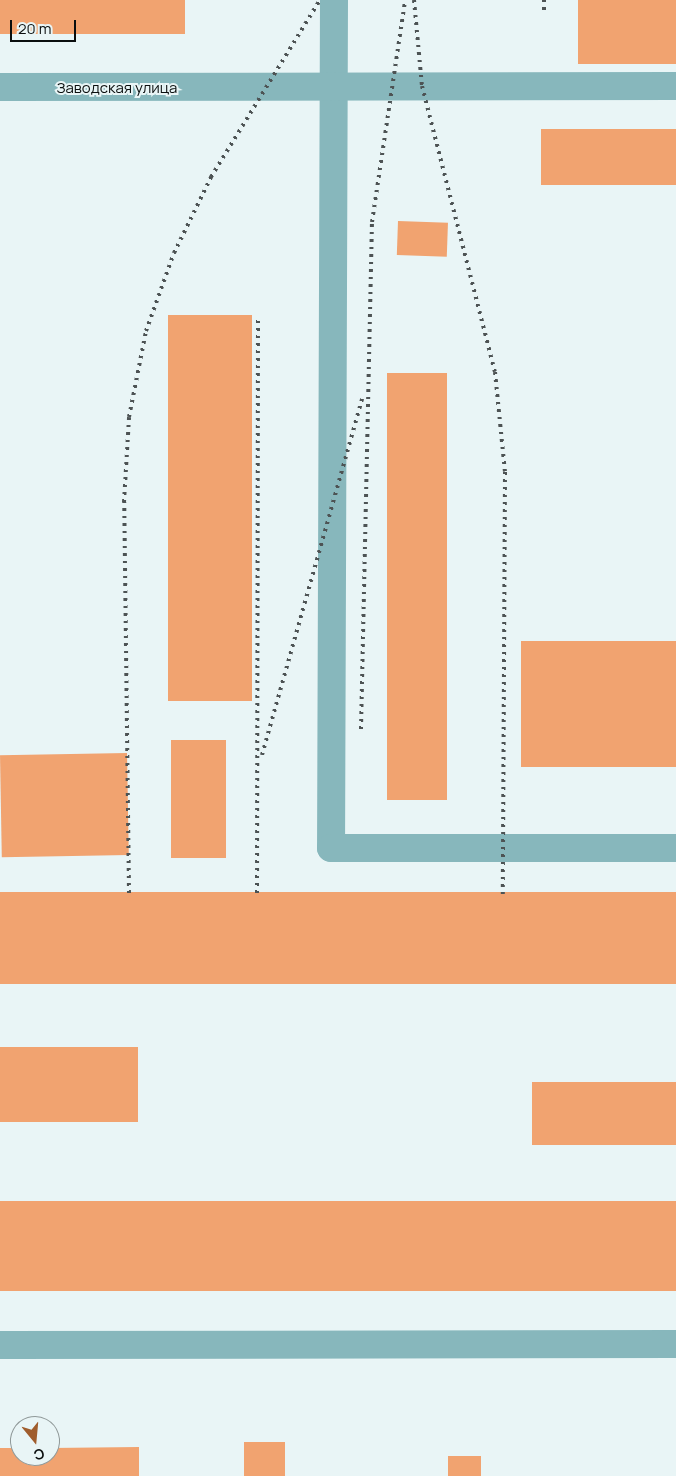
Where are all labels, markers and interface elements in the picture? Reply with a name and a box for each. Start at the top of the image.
scale bar [12,10,79,42]
text: 20 m [18,18,51,39]
street label: Заводская улица [57,79,177,97]
north arrow [10,1416,60,1466]
text: С [32,1444,47,1465]

